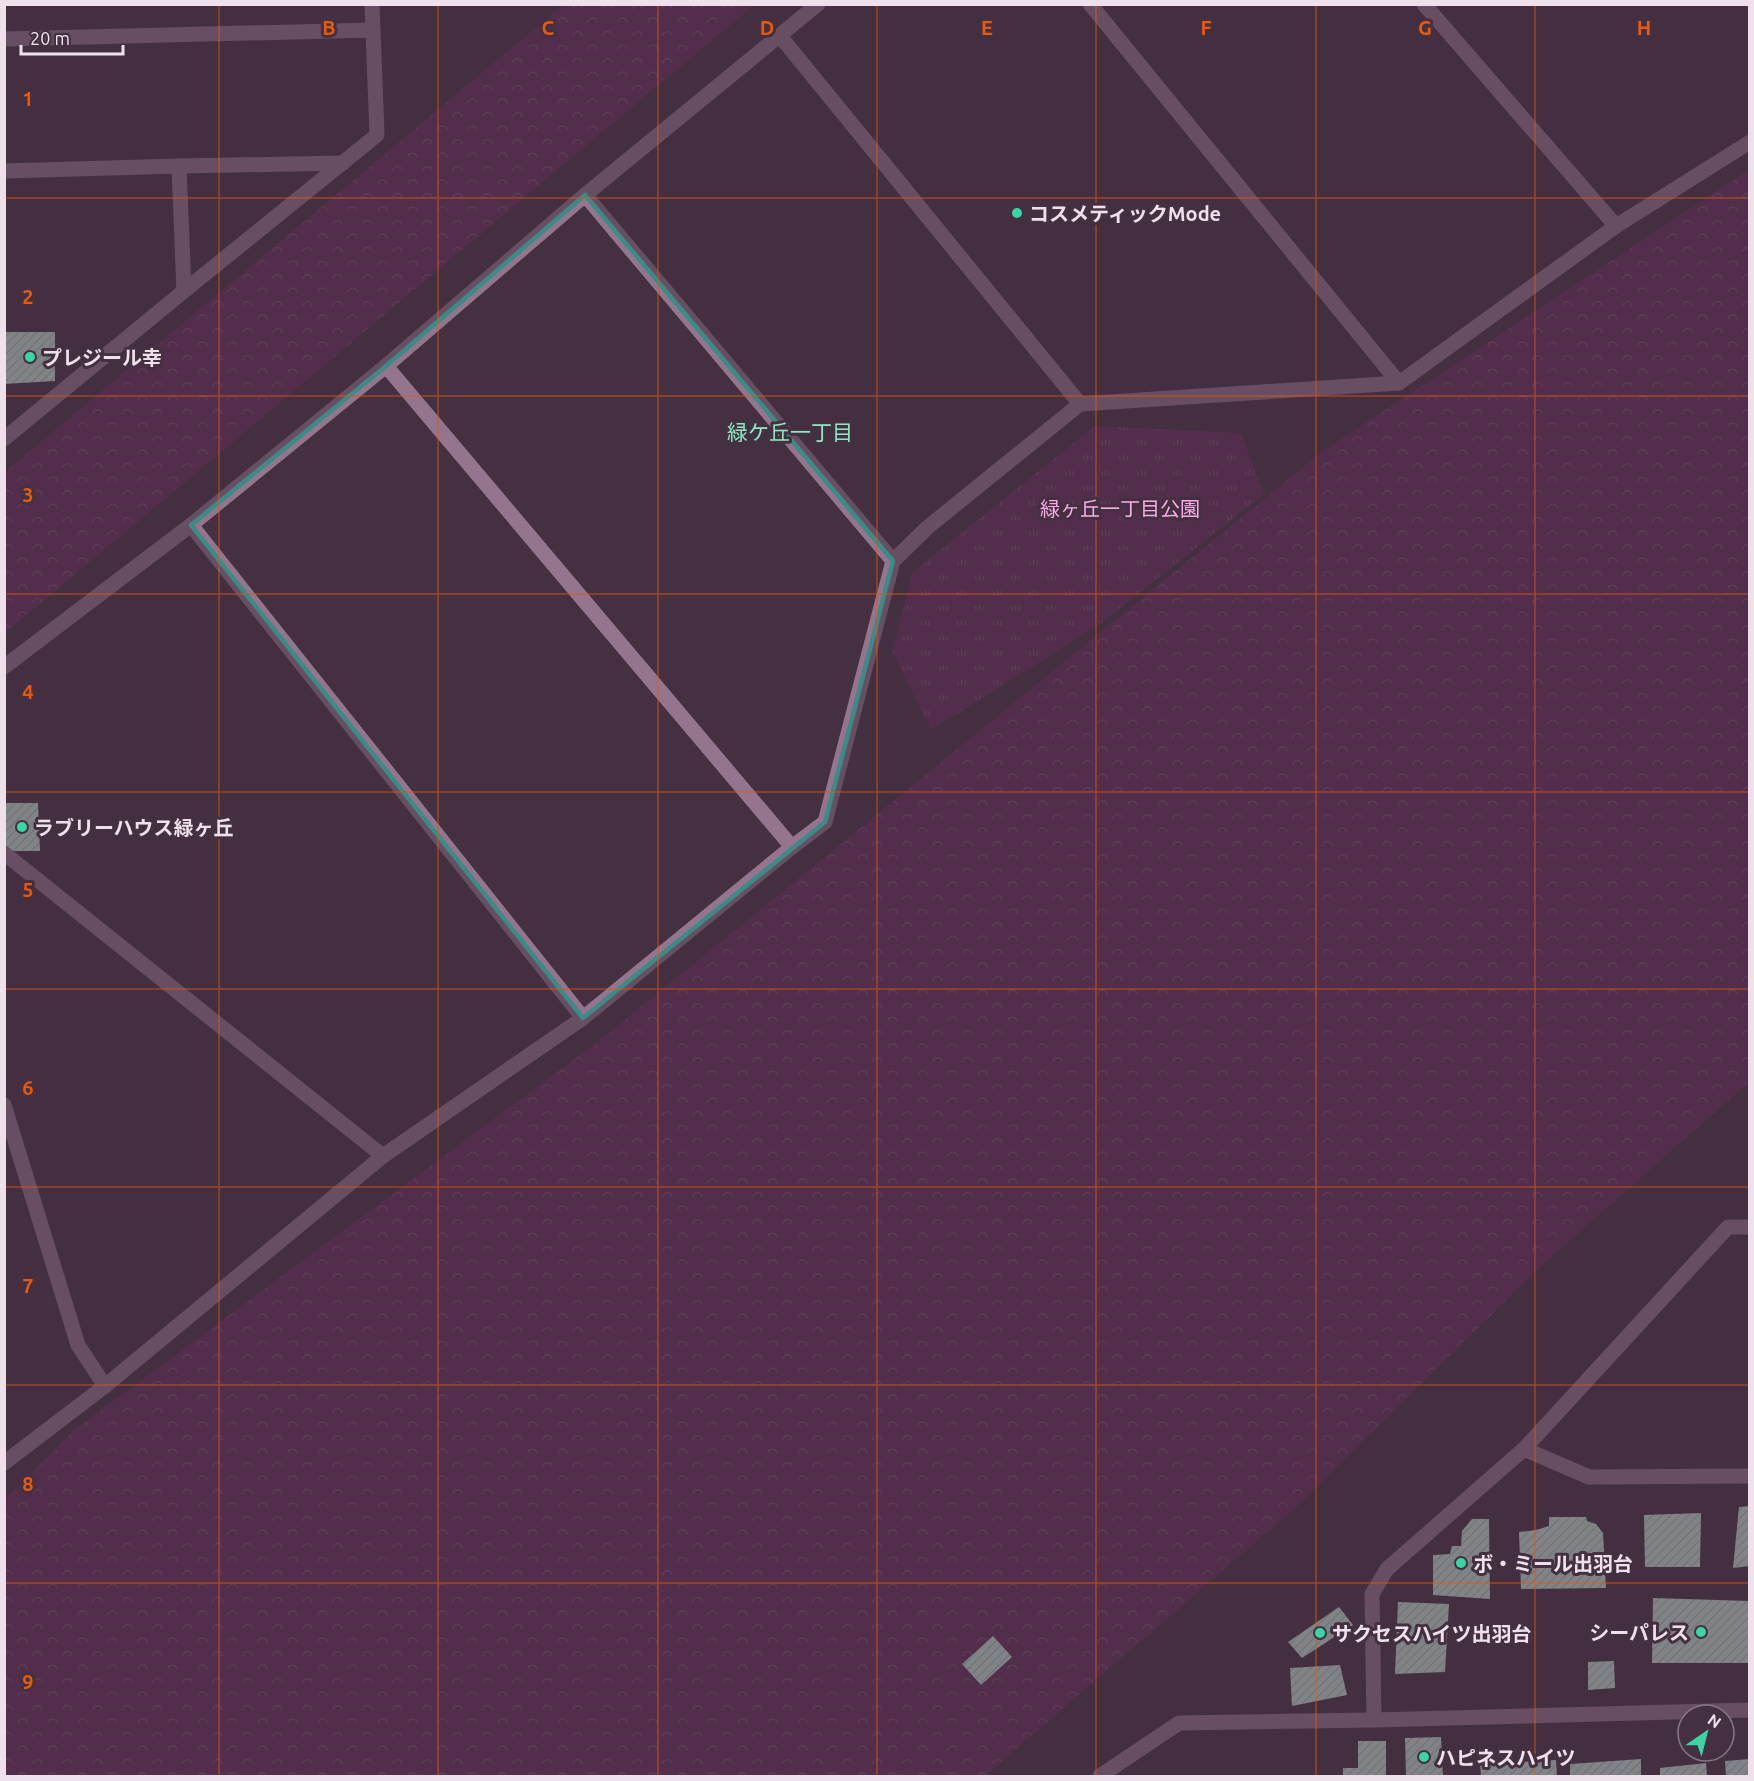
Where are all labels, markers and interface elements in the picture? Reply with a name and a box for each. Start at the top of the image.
text: B [322,16,336,39]
text: C [542,16,555,39]
text: D [760,16,774,39]
text: E [981,16,993,39]
text: F [1200,16,1212,39]
text: G [1418,16,1432,39]
text: H [1637,16,1651,39]
scale bar [21,18,123,56]
text: 20 m [30,28,70,48]
text: 1 [22,87,34,110]
place label: コスメティックMode [1029,202,1221,225]
marker: コスメティックMode [1010,206,1024,220]
text: 2 [22,285,34,308]
place label: プレジール幸 [42,346,162,369]
marker: プレジール幸 [23,350,37,364]
district label: 緑ケ丘一丁目 [727,420,853,444]
text: 3 [22,483,34,506]
park label: 緑ヶ丘一丁目公園 [1040,497,1200,520]
text: 4 [22,680,34,703]
place label: ラブリーハウス緑ヶ丘 [34,816,234,839]
marker: ラブリーハウス緑ヶ丘 [15,820,29,834]
text: 5 [22,878,34,901]
text: 6 [22,1076,34,1099]
text: 7 [22,1274,34,1297]
text: 8 [22,1472,34,1495]
place label: ボ・ミール出羽台 [1473,1552,1633,1575]
marker: ボ・ミール出羽台 [1454,1556,1468,1570]
place label: シーパレス [1589,1621,1689,1644]
place label: サクセスハイツ出羽台 [1332,1622,1532,1645]
marker: シーパレス [1694,1625,1708,1639]
marker: サクセスハイツ出羽台 [1313,1626,1327,1640]
text: 9 [22,1670,34,1693]
north arrow [1676,1703,1736,1763]
text: N [1705,1710,1725,1732]
place label: ハピネスハイツ [1436,1746,1576,1769]
marker: ハピネスハイツ [1417,1750,1431,1764]

